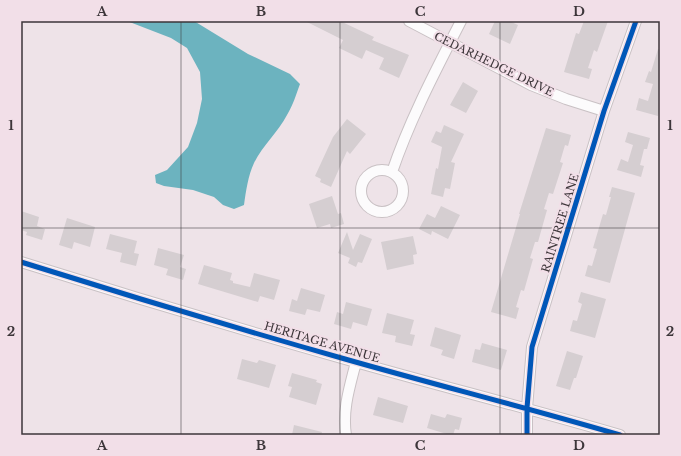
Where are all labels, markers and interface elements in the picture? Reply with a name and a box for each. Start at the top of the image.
text: A [96,3,108,20]
text: B [256,3,266,20]
text: C [415,3,426,20]
text: D [573,3,585,20]
street label: CEDARHEDGE DRIVE [432,29,556,99]
text: 1 [8,117,14,134]
text: 1 [667,117,673,134]
street label: RAINTREE LANE [538,172,582,274]
street label: HERITAGE AVENUE [263,319,381,365]
text: 2 [7,323,15,340]
text: 2 [666,323,674,340]
text: A [96,437,108,454]
text: B [256,437,266,454]
text: C [415,437,426,454]
text: D [573,437,585,454]

